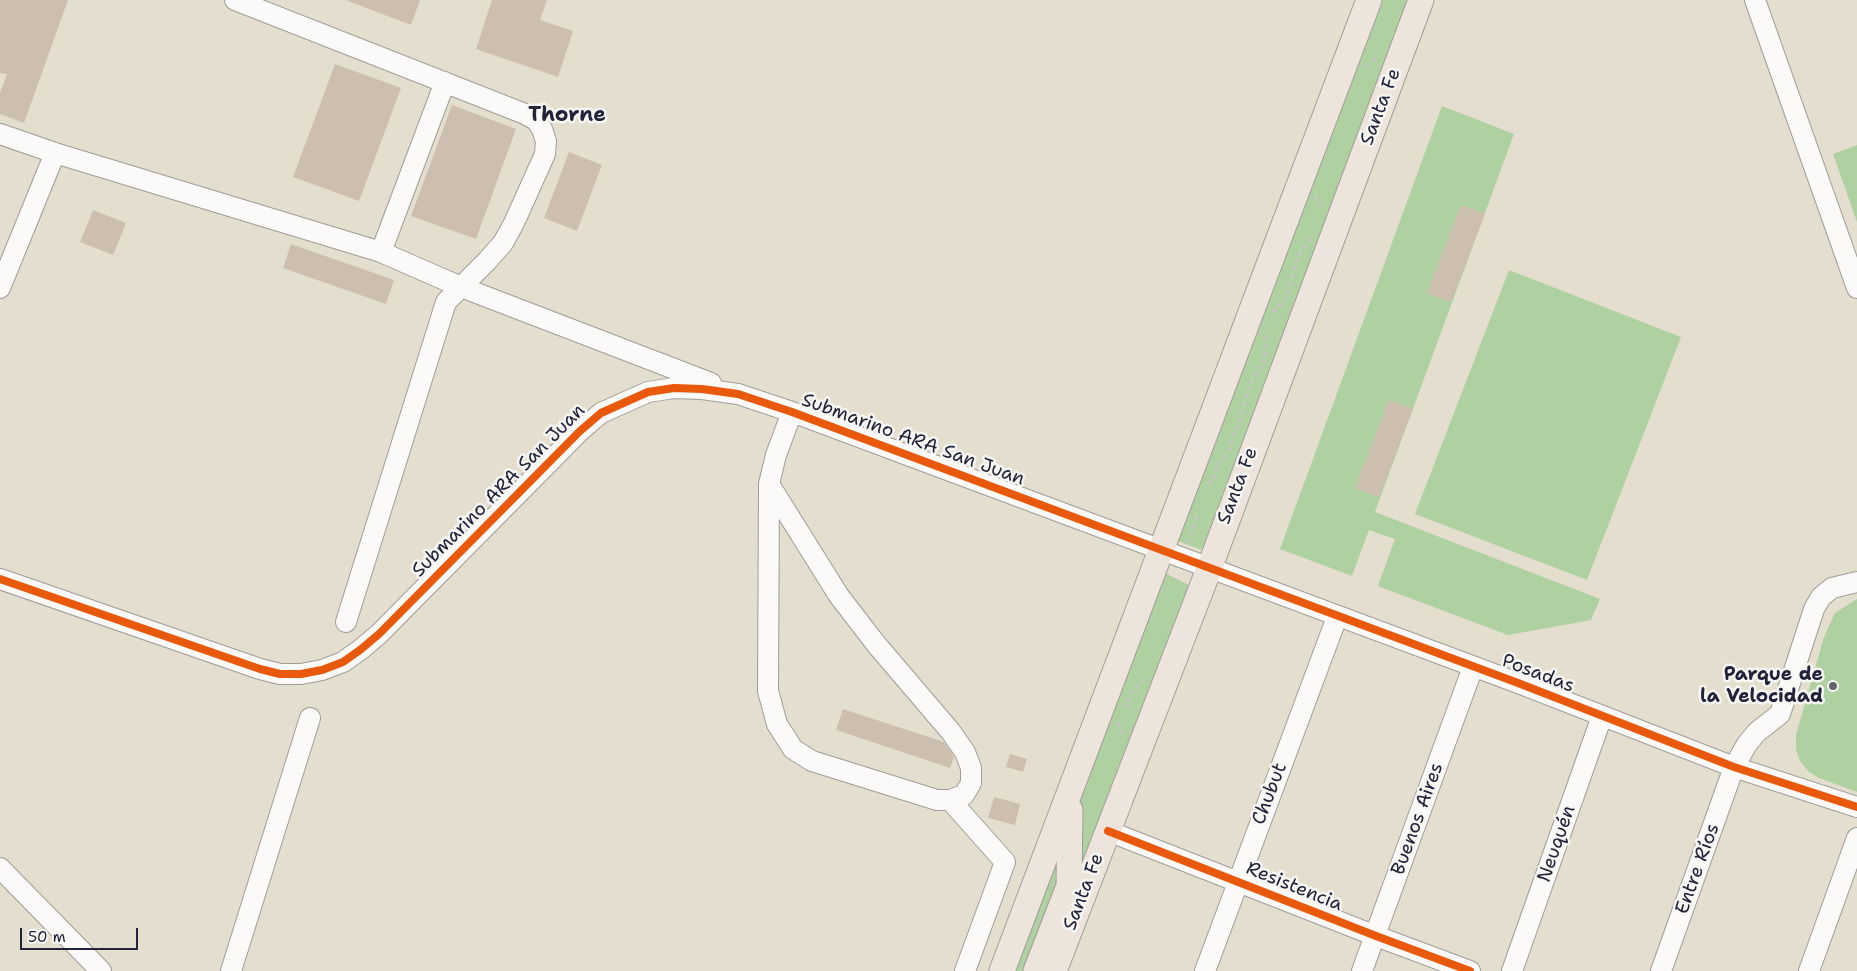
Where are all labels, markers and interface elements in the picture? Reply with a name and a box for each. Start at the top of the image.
street label: Santa Fe [1356,65,1406,149]
district label: Thorne [528,103,606,129]
street label: Submarino ARA San Juan [798,389,1028,491]
street label: Submarino ARA San Juan [408,400,590,582]
street label: Santa Fe [1213,444,1263,528]
street label: Posadas [1499,650,1577,698]
place label: Parque de la Velocidad [1700,664,1823,708]
marker: Parque de la Velocidad [1827,680,1839,692]
street label: Chubut [1248,760,1292,828]
street label: Buenos Aires [1387,760,1449,878]
street label: Neuquén [1533,803,1581,885]
street label: Entre Ríos [1671,821,1725,917]
street label: Santa Fe [1059,850,1109,934]
street label: Resistencia [1242,857,1346,917]
scale bar [22,918,140,950]
text: 50 m [28,927,66,947]

